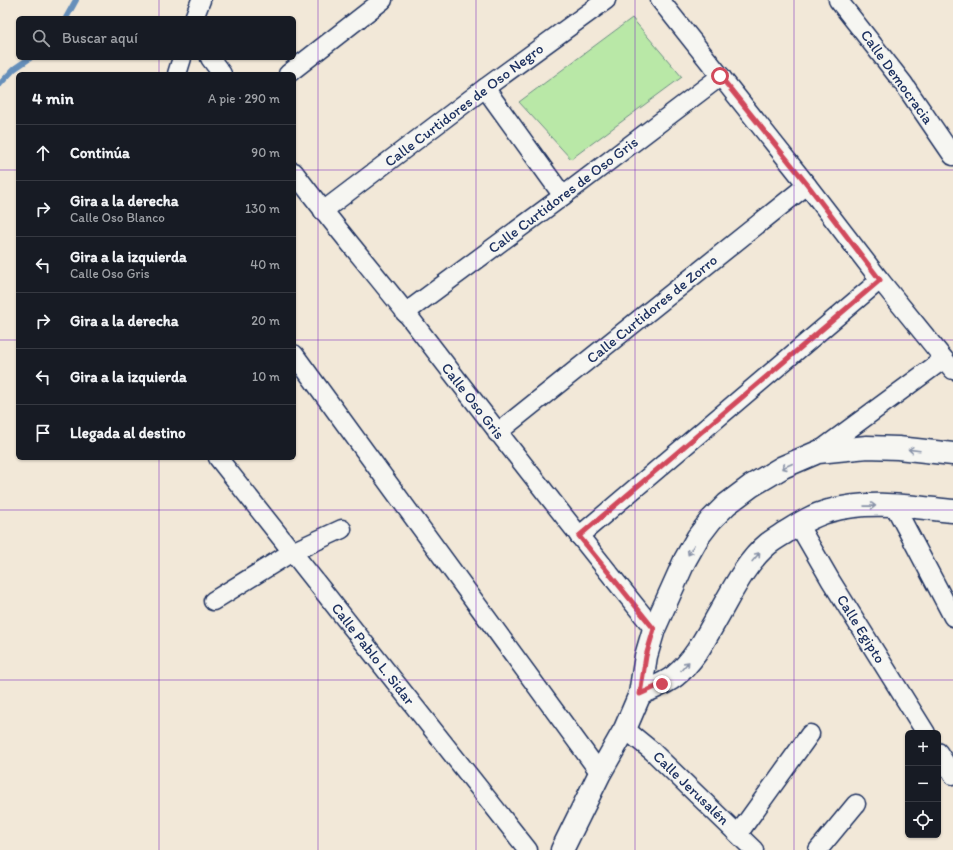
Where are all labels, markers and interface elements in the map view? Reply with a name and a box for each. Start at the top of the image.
search box [16,16,296,60]
street label: Calle Democracia [857,26,937,128]
icon: search [30,27,52,49]
text: Buscar aquí [62,29,138,47]
street label: Calle Curtidores de Oso Negro [381,39,547,171]
route start [711,67,729,85]
text: 4 min [32,88,74,108]
text: A pie · 290 m [208,91,280,106]
street label: Calle Curtidores de Oso Gris [485,133,642,257]
icon: ahead [32,142,54,164]
text: Continúa [70,144,130,162]
text: 90 m [251,145,280,160]
text: Gira a la derecha [70,192,179,210]
icon: right [32,198,54,220]
text: 130 m [245,201,280,216]
text: Calle Oso Blanco [70,210,165,225]
text: Gira a la izquierda [70,248,187,266]
street label: Calle Curtidores de Zorro [583,251,721,367]
icon: left [32,254,54,276]
text: 40 m [250,257,280,272]
text: Calle Oso Gris [70,266,150,281]
icon: right [32,310,54,332]
text: Gira a la derecha [70,312,179,330]
text: 20 m [251,313,280,328]
street label: Calle Oso Gris [438,359,509,443]
icon: left [32,366,54,388]
text: Gira a la izquierda [70,368,187,386]
text: 10 m [252,369,280,384]
icon: arrive [32,422,54,444]
text: Llegada al destino [70,424,186,442]
one-way arrow [908,446,921,454]
one-way arrow [782,462,794,470]
one-way arrow [863,502,876,510]
one-way arrow [687,543,695,555]
one-way arrow [751,552,760,563]
street label: Calle Egipto [833,591,889,667]
street label: Calle Pablo L. Sidar [328,599,419,709]
one-way arrow [680,661,689,671]
route end [653,675,671,693]
map controls [905,730,941,838]
button: + [905,730,941,766]
street label: Calle Jerusalén [649,747,733,829]
button: − [905,766,941,802]
button: locate [905,802,941,838]

